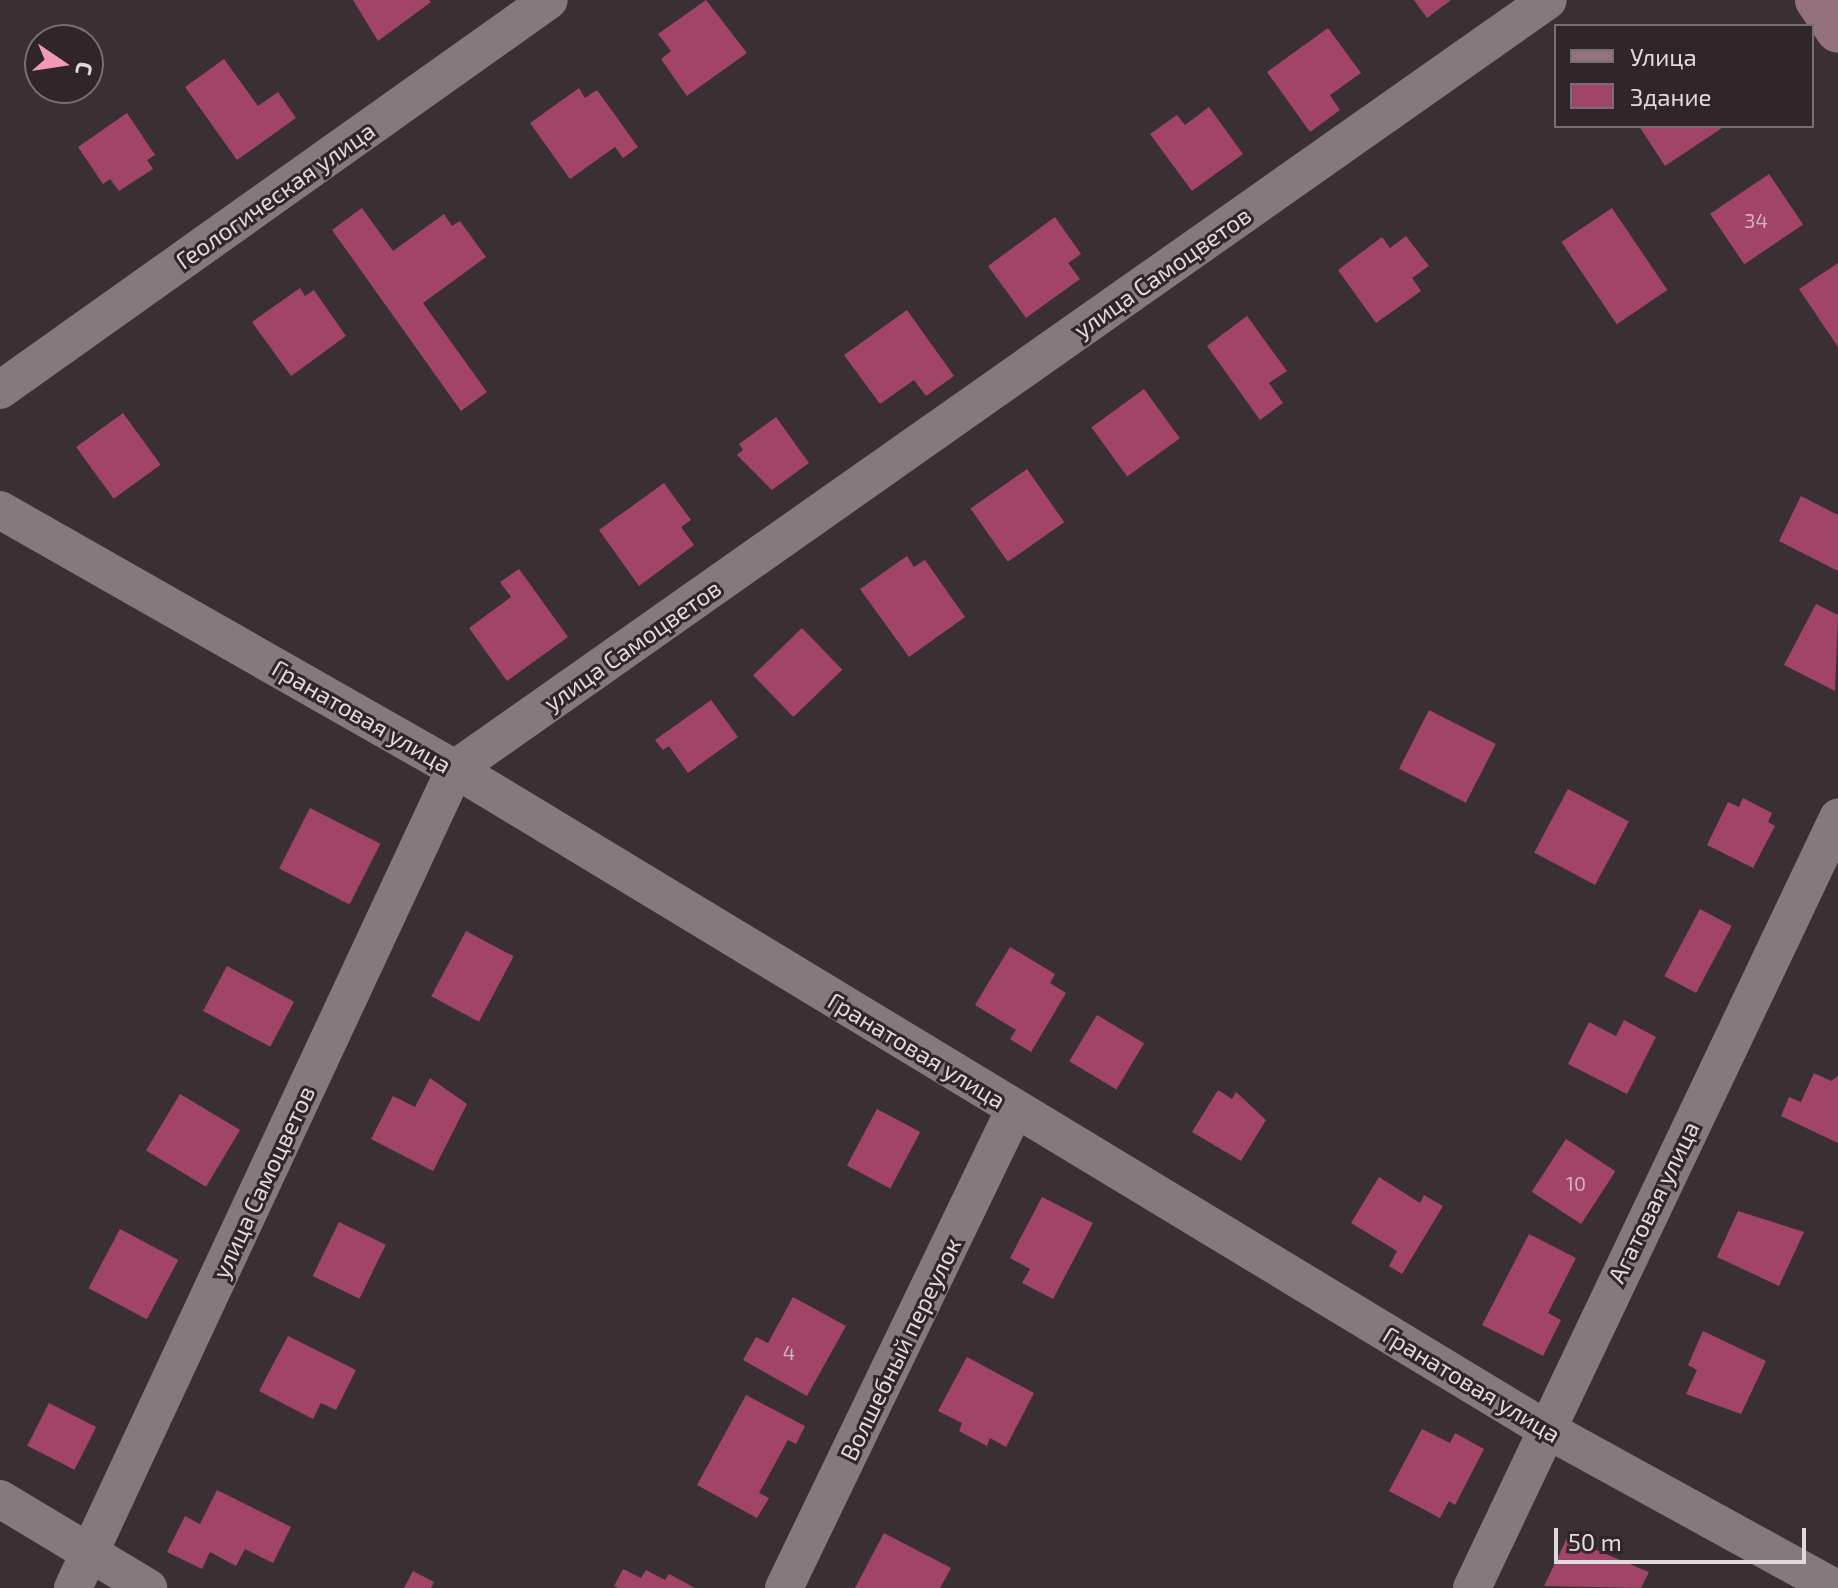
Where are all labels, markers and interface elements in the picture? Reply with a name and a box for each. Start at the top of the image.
north arrow [24,24,104,104]
legend [1554,24,1814,128]
text: Улица [1630,42,1697,71]
text: С [71,60,100,78]
text: Здание [1630,82,1712,111]
street label: Геологическая улица [170,115,380,275]
street label: улица Самоцветов [1068,200,1256,344]
house number: 34 [1744,208,1768,232]
street label: улица Самоцветов [538,573,726,717]
street label: Гранатовая улица [267,653,457,779]
street label: Гранатовая улица [823,986,1011,1114]
street label: улица Самоцветов [206,1081,320,1283]
street label: Агатовая улица [1601,1116,1705,1288]
house number: 10 [1566,1171,1586,1195]
street label: Волшебный переулок [834,1233,966,1465]
street label: Гранатовая улица [1378,1320,1566,1448]
house number: 4 [783,1340,795,1364]
scale bar [1558,1512,1810,1562]
text: 50 m [1568,1527,1622,1556]

